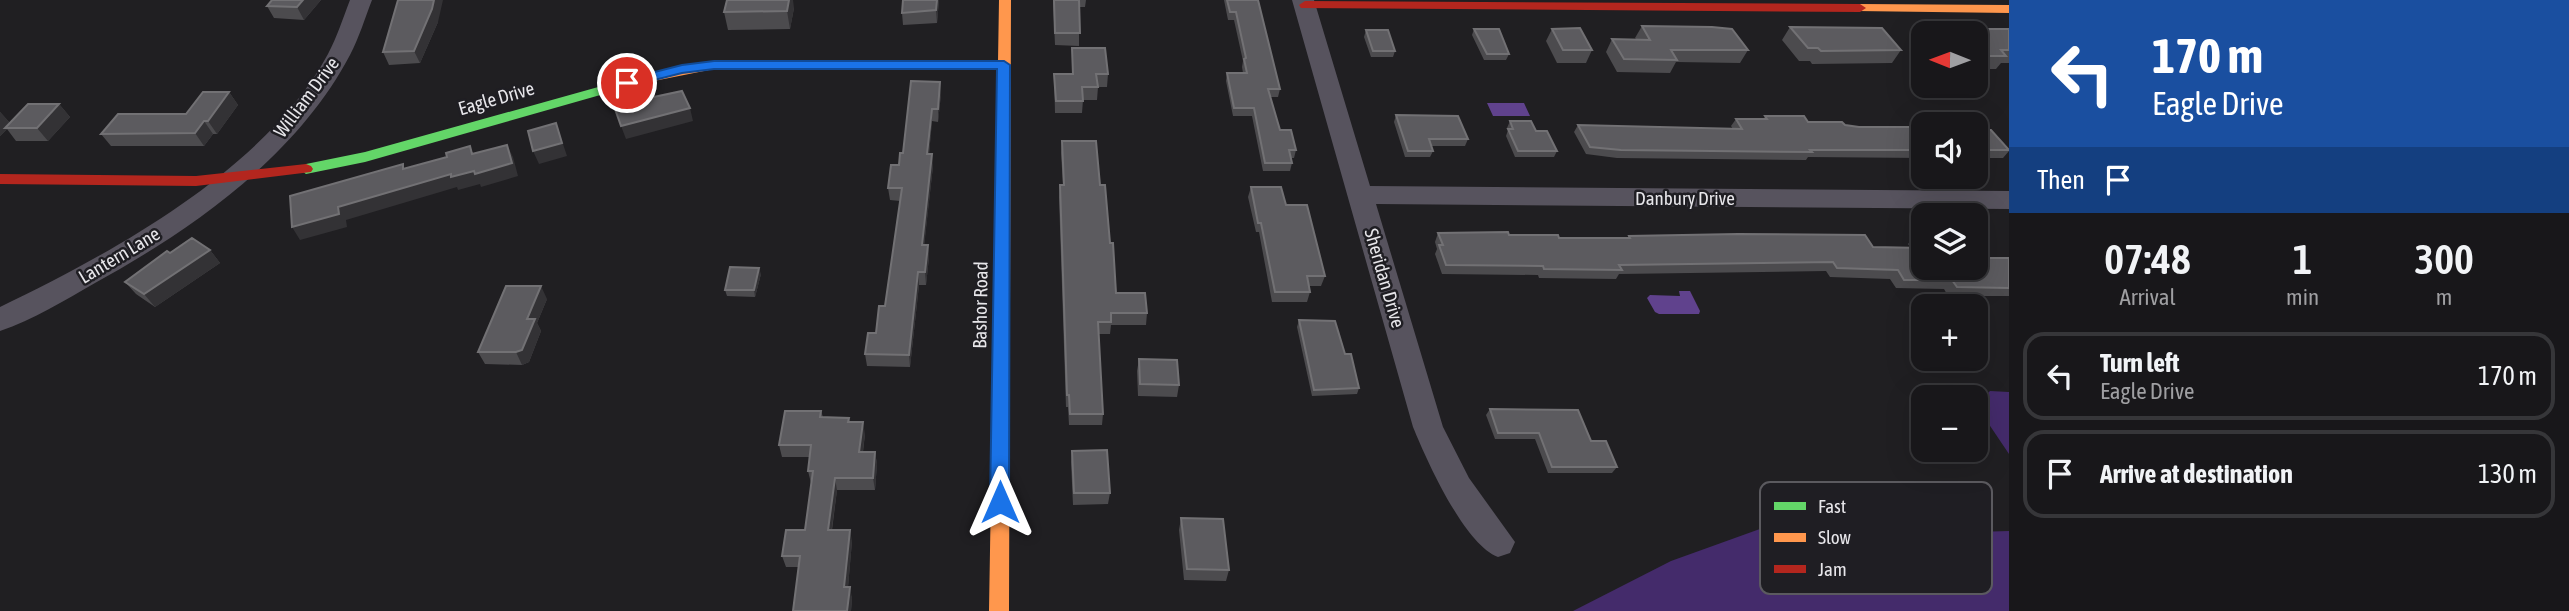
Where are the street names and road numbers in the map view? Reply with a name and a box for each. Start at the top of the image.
street label: William Drive [269,53,343,141]
street label: Eagle Drive [455,77,537,119]
street label: Danbury Drive [1635,187,1735,209]
street label: Lantern Lane [74,222,164,288]
street label: Sheridan Drive [1360,226,1410,330]
street label: Bashor Road [968,261,992,349]

